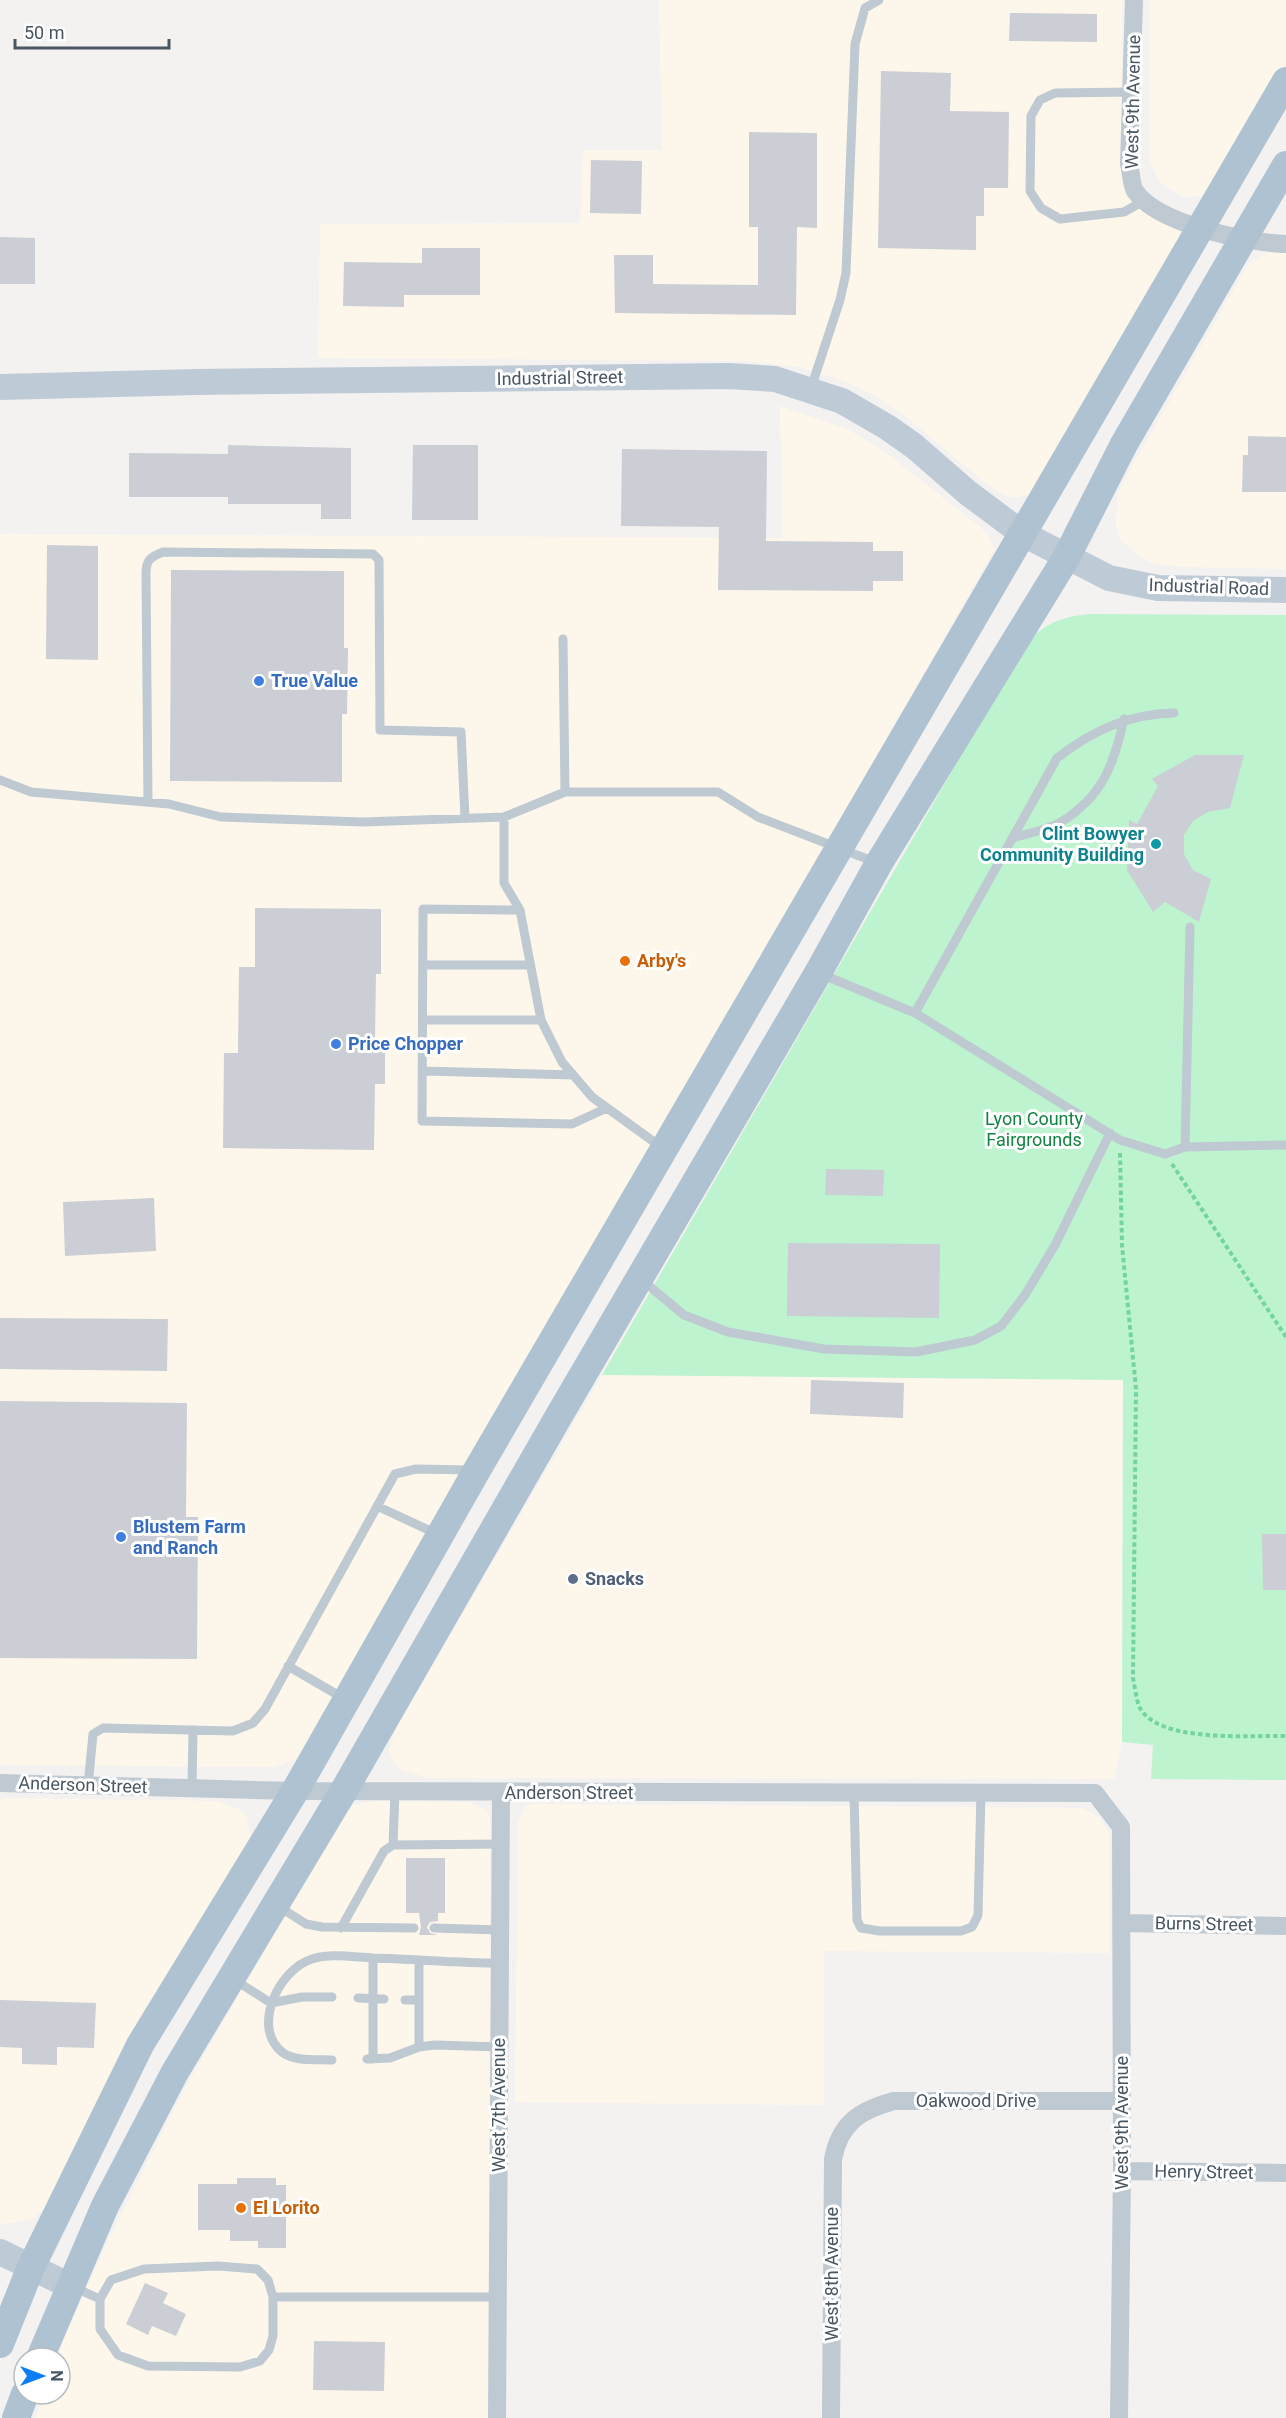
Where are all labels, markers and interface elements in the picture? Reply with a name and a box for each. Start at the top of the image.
scale bar [15,12,170,50]
text: 50 m [24,22,64,43]
street label: West 9th Avenue [1121,35,1144,169]
street label: Industrial Street [496,366,624,389]
street label: Industrial Road [1148,574,1270,599]
place label: True Value [271,670,358,691]
marker: True Value [252,674,266,688]
place label: Clint Bowyer Community Building [980,823,1144,865]
marker: Clint Bowyer Community Building [1149,837,1163,851]
place label: Arby's [637,950,686,971]
marker: Arby's [618,954,632,968]
place label: Price Chopper [348,1033,464,1054]
marker: Price Chopper [329,1037,343,1051]
park label: Lyon County Fairgrounds [985,1108,1083,1150]
place label: Blustem Farm and Ranch [133,1516,246,1558]
marker: Blustem Farm and Ranch [114,1530,128,1544]
place label: Snacks [585,1568,644,1589]
marker: Snacks [566,1572,580,1586]
street label: Anderson Street [18,1772,148,1797]
street label: Anderson Street [505,1782,634,1803]
street label: Burns Street [1155,1912,1254,1935]
street label: West 7th Avenue [488,2038,509,2172]
street label: West 9th Avenue [1111,2056,1132,2190]
street label: Oakwood Drive [916,2090,1036,2111]
street label: Henry Street [1154,2160,1254,2183]
place label: El Lorito [253,2197,320,2218]
marker: El Lorito [234,2201,248,2215]
street label: West 8th Avenue [821,2207,842,2341]
north arrow [12,2346,72,2406]
text: N [47,2370,66,2382]

